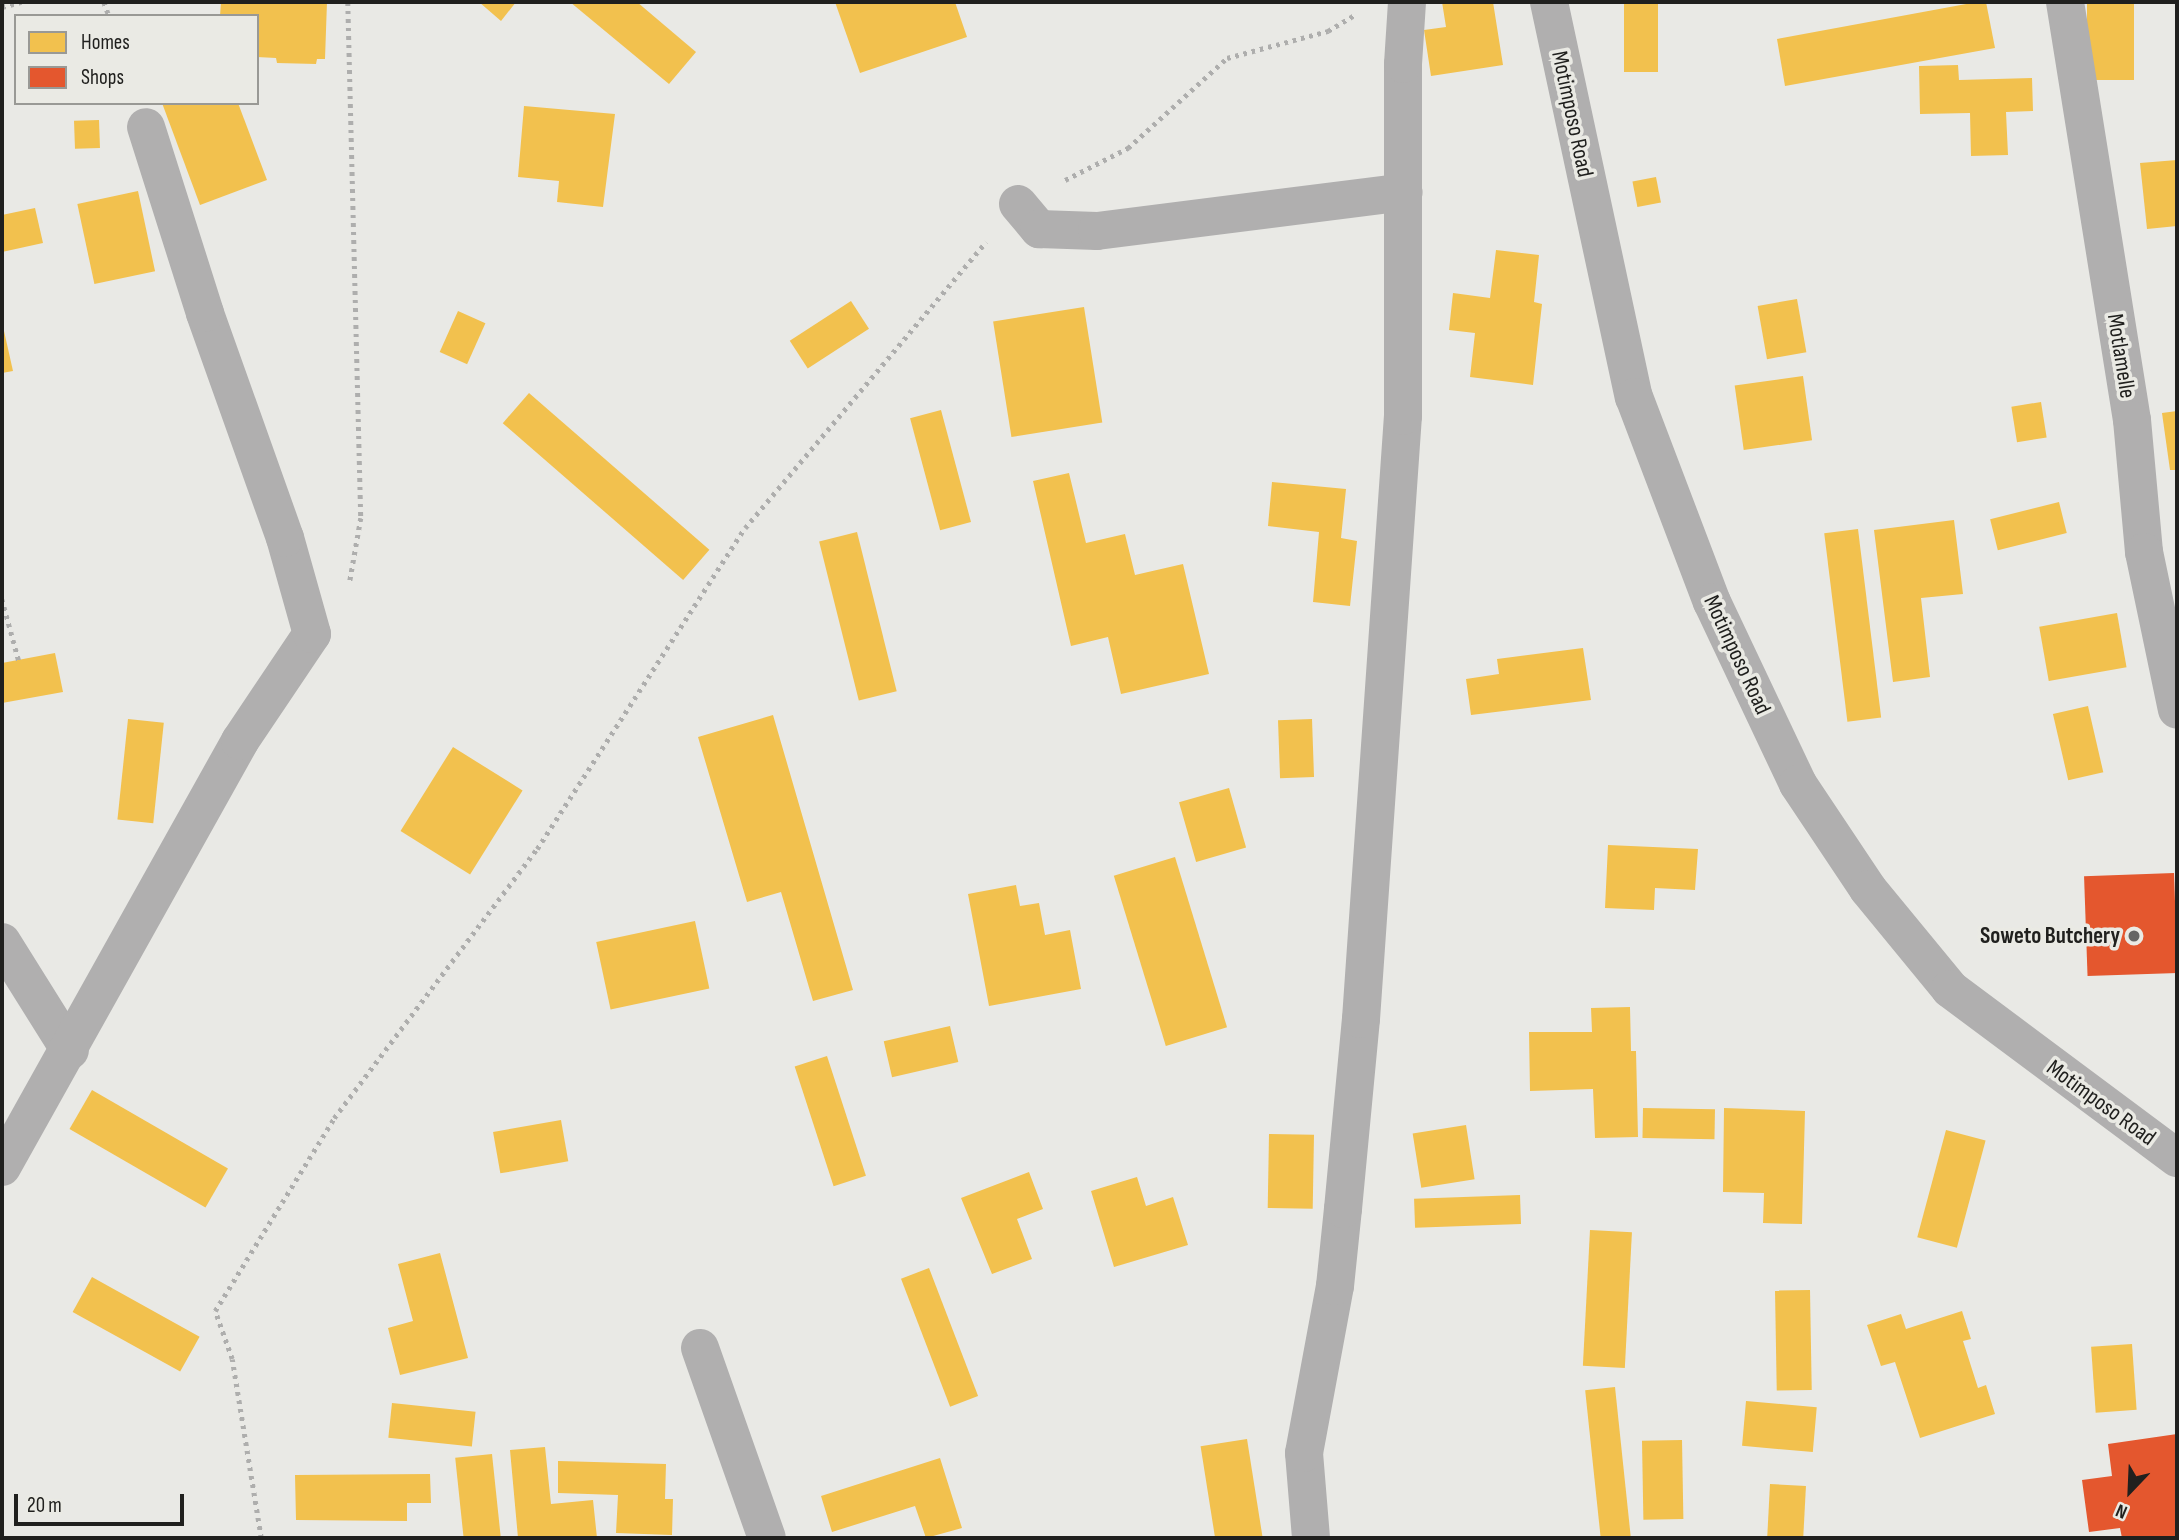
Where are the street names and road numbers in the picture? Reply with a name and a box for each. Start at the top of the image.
street label: Motimposo Road [1545,48,1599,180]
street label: Motlamelle [2101,312,2141,400]
street label: Motimposo Road [1697,591,1777,719]
street label: Motimposo Road [2041,1054,2161,1152]

